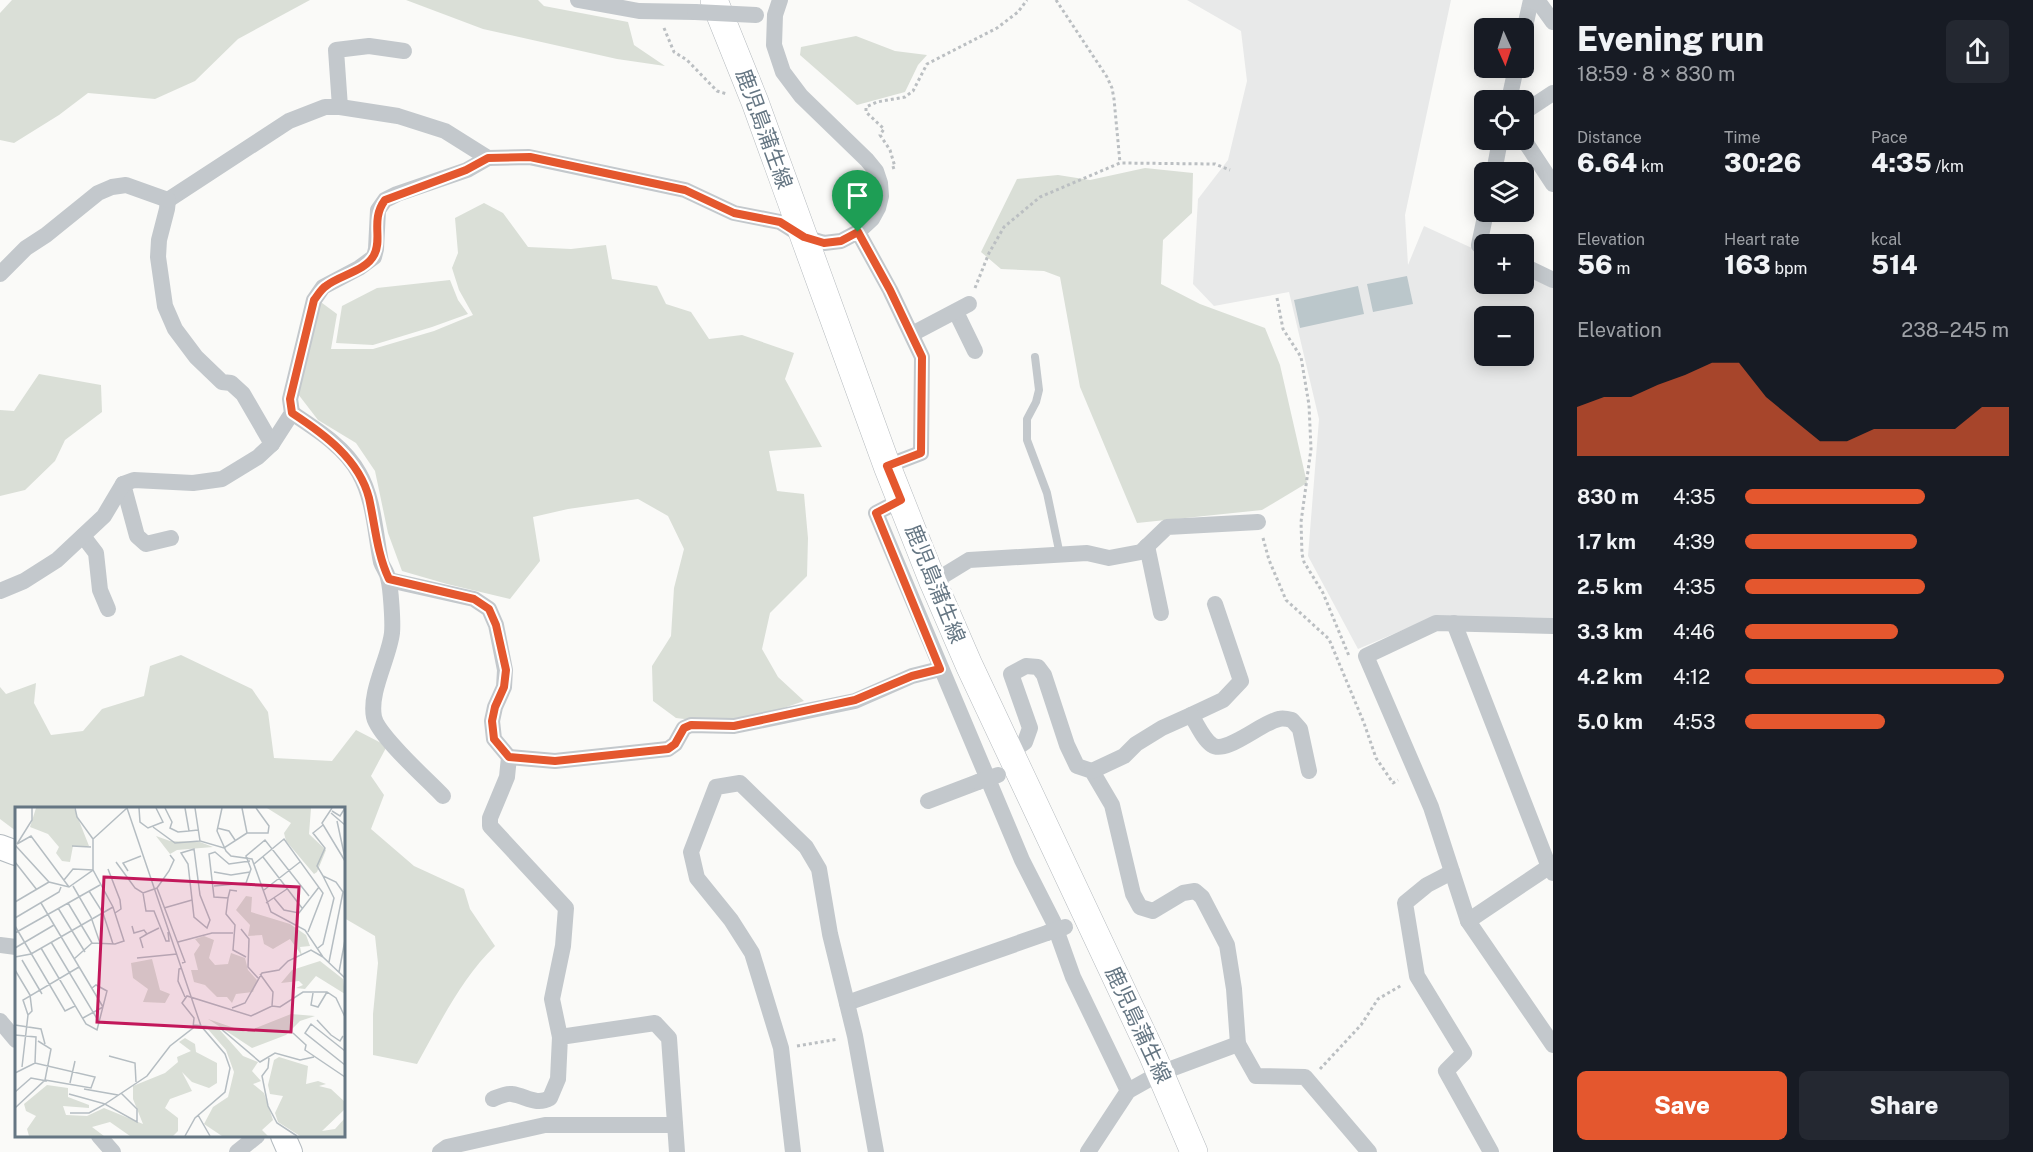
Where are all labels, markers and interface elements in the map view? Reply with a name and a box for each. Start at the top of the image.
north arrow [1474,18,1534,78]
map controls [1474,18,1534,366]
text: Evening run [1577,20,1764,58]
button: share [1946,20,2009,83]
text: 18:59 · 8 × 830 m [1577,62,1735,86]
street label: 鹿児島蒲生線 [731,65,798,192]
button: locate [1474,90,1534,150]
text: Distance [1577,128,1642,147]
text: Time [1724,128,1760,147]
text: Pace [1871,128,1908,147]
text: 6.64 [1577,147,1637,178]
text: 30:26 [1724,147,1801,178]
text: 4:35 [1871,147,1932,178]
text: km [1637,157,1664,176]
text: /km [1932,157,1964,176]
button: layers [1474,162,1534,222]
pin [832,170,883,232]
icon: arrive [841,179,874,212]
text: Elevation [1577,230,1645,249]
text: Heart rate [1724,230,1800,249]
text: kcal [1871,230,1902,249]
button: + [1474,234,1534,294]
text: 56 [1577,249,1613,280]
text: 163 [1724,249,1771,280]
text: 514 [1871,249,1918,280]
text: m [1613,259,1630,278]
text: bpm [1771,259,1807,278]
button: − [1474,306,1534,366]
text: Elevation [1577,318,1662,342]
text: 238–245 m [1901,318,2009,342]
text: 830 m [1577,485,1639,509]
text: 4:35 [1673,485,1716,509]
street label: 鹿児島蒲生線 [900,521,971,647]
text: 1.7 km [1577,530,1636,554]
text: 4:39 [1673,530,1715,554]
text: 2.5 km [1577,575,1643,599]
text: 4:35 [1673,575,1716,599]
text: 3.3 km [1577,620,1643,644]
text: 4:46 [1673,620,1715,644]
text: 4.2 km [1577,665,1643,689]
text: 4:12 [1673,665,1710,689]
text: 5.0 km [1577,710,1643,734]
text: 4:53 [1673,710,1716,734]
inset map [15,807,345,1137]
street label: 鹿児島蒲生線 [1100,962,1176,1087]
button: Save [1577,1071,1787,1140]
button: Share [1799,1071,2009,1140]

